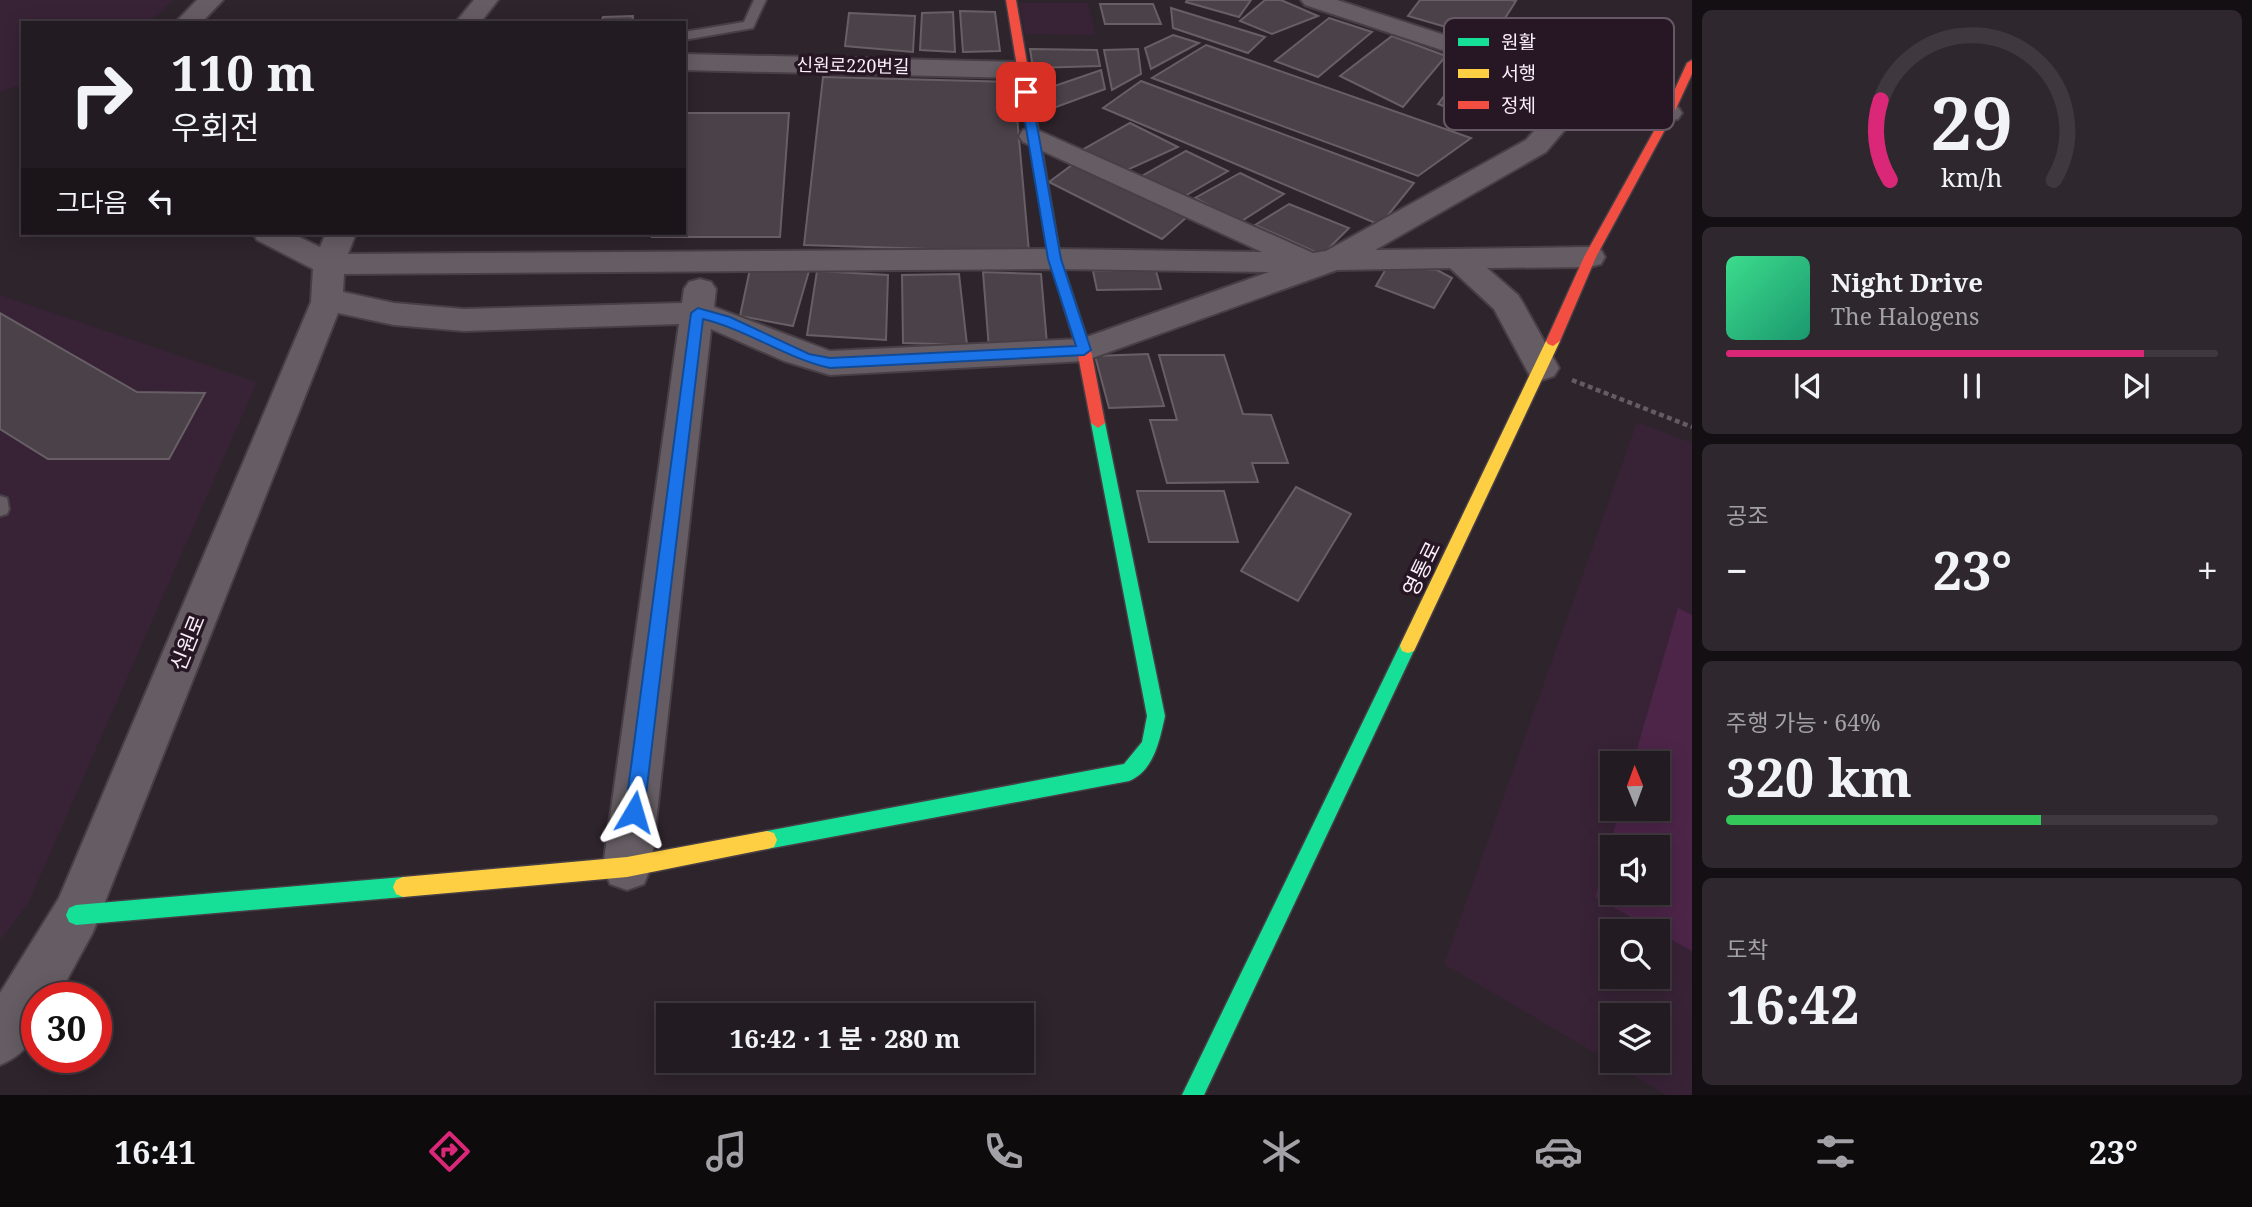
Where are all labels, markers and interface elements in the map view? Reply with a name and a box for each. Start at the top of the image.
legend [1444,18,1674,130]
text: 원활 [1501,29,1536,55]
text: 110 m [171,39,315,105]
icon: right [56,49,147,140]
street label: 신원로220번길 [796,52,910,78]
text: 서행 [1501,60,1536,86]
pin [996,62,1056,122]
text: 29 [1931,72,2013,171]
icon: arrive [1007,73,1045,111]
text: 정체 [1501,92,1536,118]
text: 우회전 [171,105,259,148]
text: km/h [1941,159,2003,193]
icon: left [142,182,180,220]
text: 그다음 [56,184,128,220]
text: Night Drive [1831,264,1983,300]
text: The Halogens [1831,300,1979,332]
icon: previous [1789,367,1827,405]
icon: pause [1953,367,1991,405]
icon: next [2117,367,2155,405]
text: 공조 [1726,499,1768,531]
text: 23° [1933,534,2012,605]
street label: 영통로 [1396,536,1446,601]
text: − [1726,544,1748,596]
text: + [2197,544,2218,596]
street label: 신원로 [163,611,211,675]
text: 주행 가능 · 64% [1726,706,1881,738]
text: 320 km [1726,741,1912,812]
north arrow [1600,751,1670,821]
map controls [1600,751,1670,1073]
position arrow [597,775,671,849]
button: sound [1600,835,1670,905]
button: search [1600,919,1670,989]
text: 도착 [1726,933,1768,965]
text: 16:42 [1726,968,1859,1039]
speed limit sign: 30 [21,982,112,1073]
button: layers [1600,1003,1670,1073]
text: 16:42 · 1 분 · 280 m [730,1020,960,1056]
icon: directions [425,1127,474,1176]
icon: music [702,1127,751,1176]
icon: phone [979,1127,1028,1176]
icon: climate [1257,1127,1306,1176]
icon: car [1534,1127,1583,1176]
icon: filters [1811,1127,1860,1176]
text: 16:41 [114,1130,196,1173]
text: 23° [2089,1130,2138,1173]

